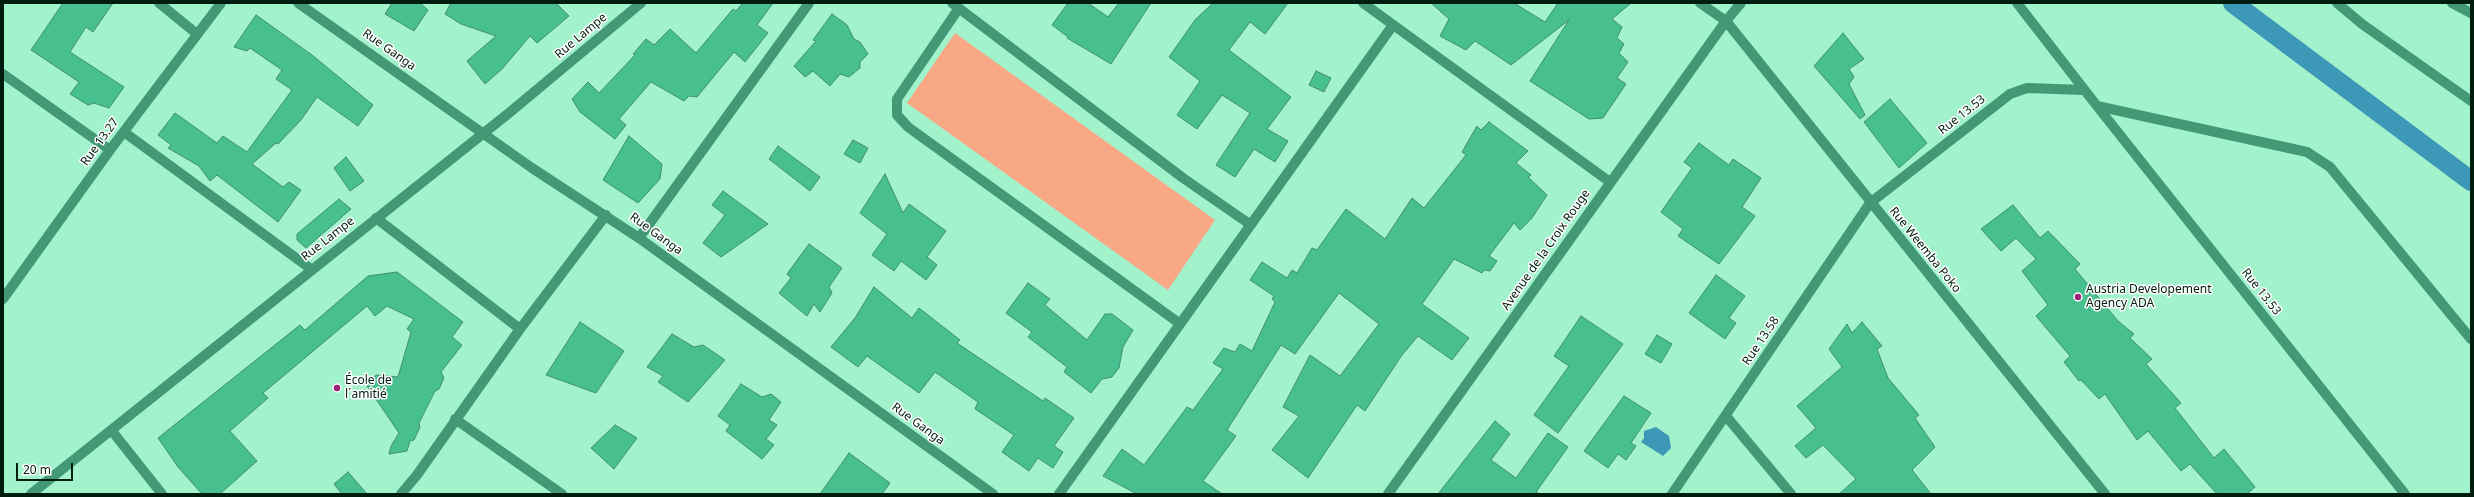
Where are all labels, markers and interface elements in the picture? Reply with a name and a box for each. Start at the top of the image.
street label: Rue Lampe [552,10,610,62]
street label: Rue Ganga [360,26,418,74]
street label: Rue 13.53 [1936,92,1988,138]
street label: Rue 13.27 [78,115,122,169]
street label: Avenue de la Croix Rouge [1499,187,1593,313]
street label: Rue Weemba Poko [1886,204,1964,296]
street label: Rue Ganga [627,210,685,258]
street label: Rue Lampe [299,214,357,264]
street label: Rue 13.53 [2238,266,2284,318]
place label: Austria Developement Agency ADA [2086,283,2211,311]
marker: Austria Developement Agency ADA [2073,292,2083,302]
street label: Rue 13.58 [1740,314,1782,368]
place label: École de l´amitié [345,374,392,402]
marker: École de l´amitié [332,383,342,393]
street label: Rue Ganga [889,400,947,448]
scale bar [18,455,75,481]
text: 20 m [23,461,51,478]

